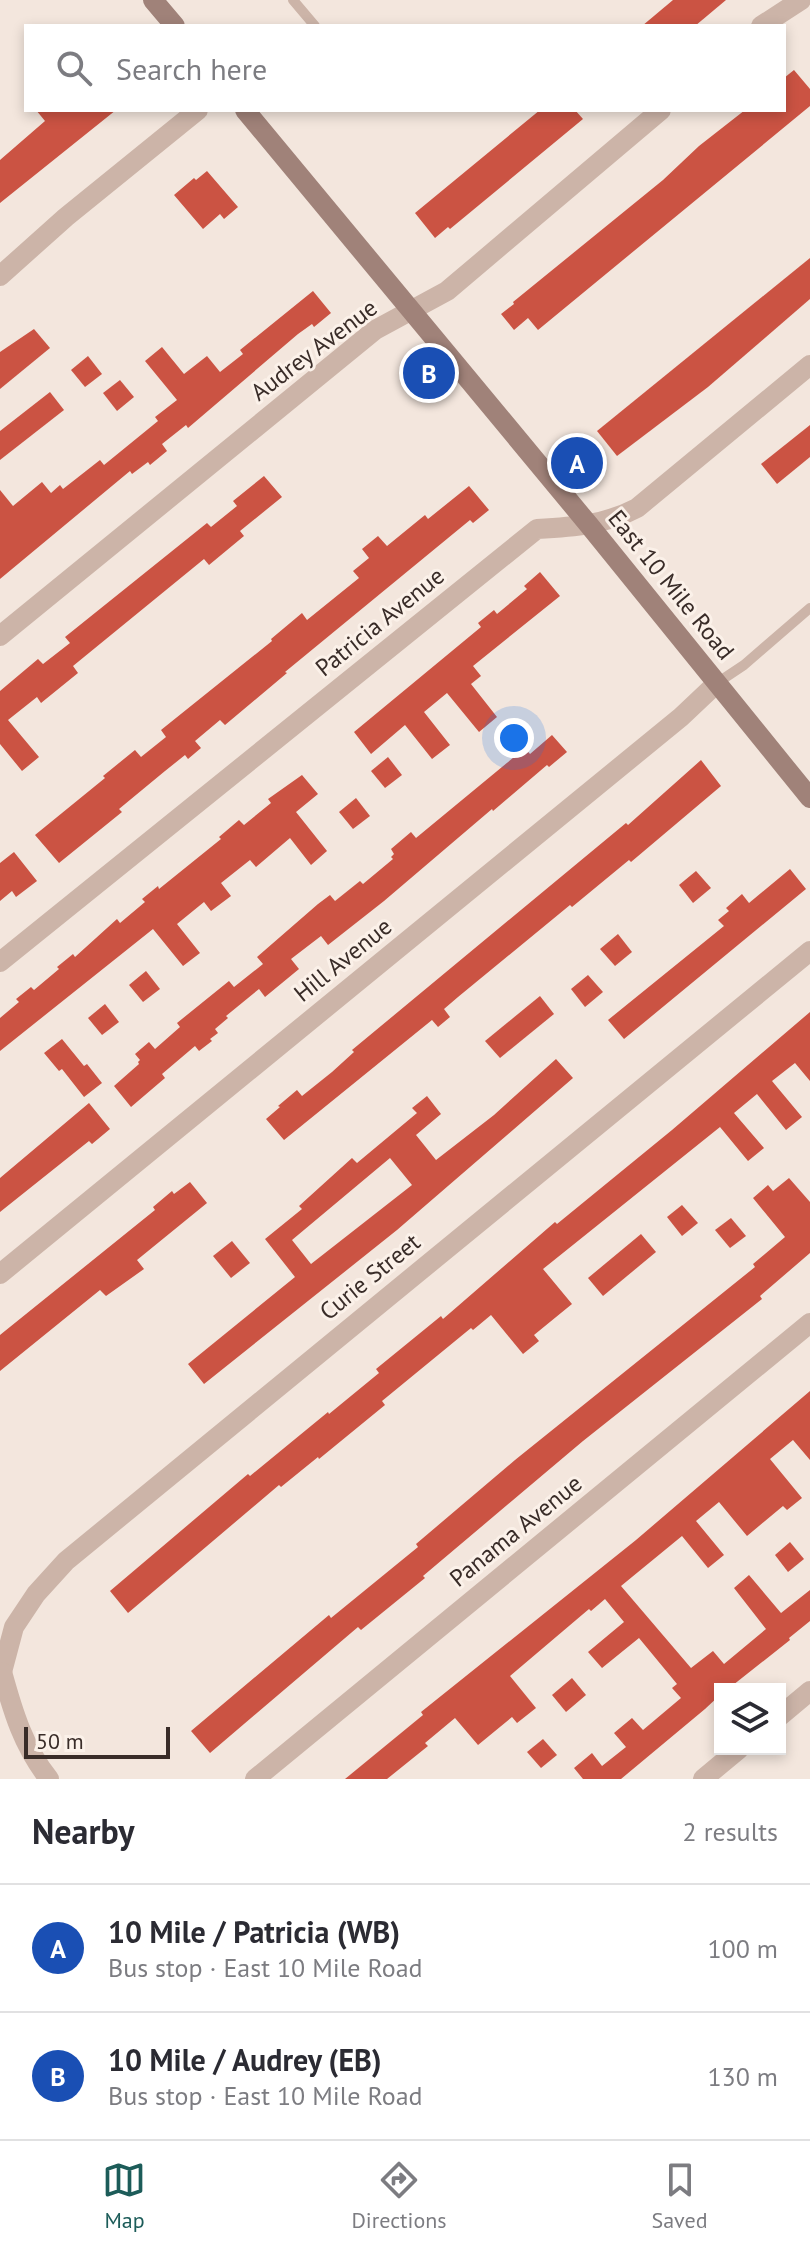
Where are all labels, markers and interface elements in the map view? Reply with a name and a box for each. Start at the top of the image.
search box [24,24,786,112]
icon: search [52,46,96,90]
text: Search here [116,49,267,88]
street label: Audrey Avenue [244,292,383,407]
pin: B [403,343,455,403]
pin: A [551,433,603,493]
street label: East 10 Mile Road [601,504,741,666]
street label: Patricia Avenue [309,560,450,683]
your location [494,718,534,758]
street label: Hill Avenue [287,911,398,1009]
street label: Curie Street [313,1227,426,1327]
street label: Panama Avenue [443,1468,588,1593]
map controls [714,1683,786,1755]
button: layers [714,1683,786,1755]
scale bar [24,1723,170,1759]
text: 50 m [36,1727,84,1755]
text: Nearby [32,1809,134,1853]
text: 2 results [683,1815,778,1848]
text: 10 Mile / Patricia (WB) [108,1912,400,1951]
text: A [50,1932,66,1965]
text: 100 m [707,1932,778,1965]
text: Bus stop · East 10 Mile Road [108,1951,423,1984]
text: 10 Mile / Audrey (EB) [108,2040,382,2079]
text: B [50,2060,66,2093]
text: 130 m [707,2060,778,2093]
text: Bus stop · East 10 Mile Road [108,2079,423,2112]
tab: Map [102,2158,146,2234]
tab: Directions [351,2158,447,2234]
tab: Saved [652,2158,707,2234]

